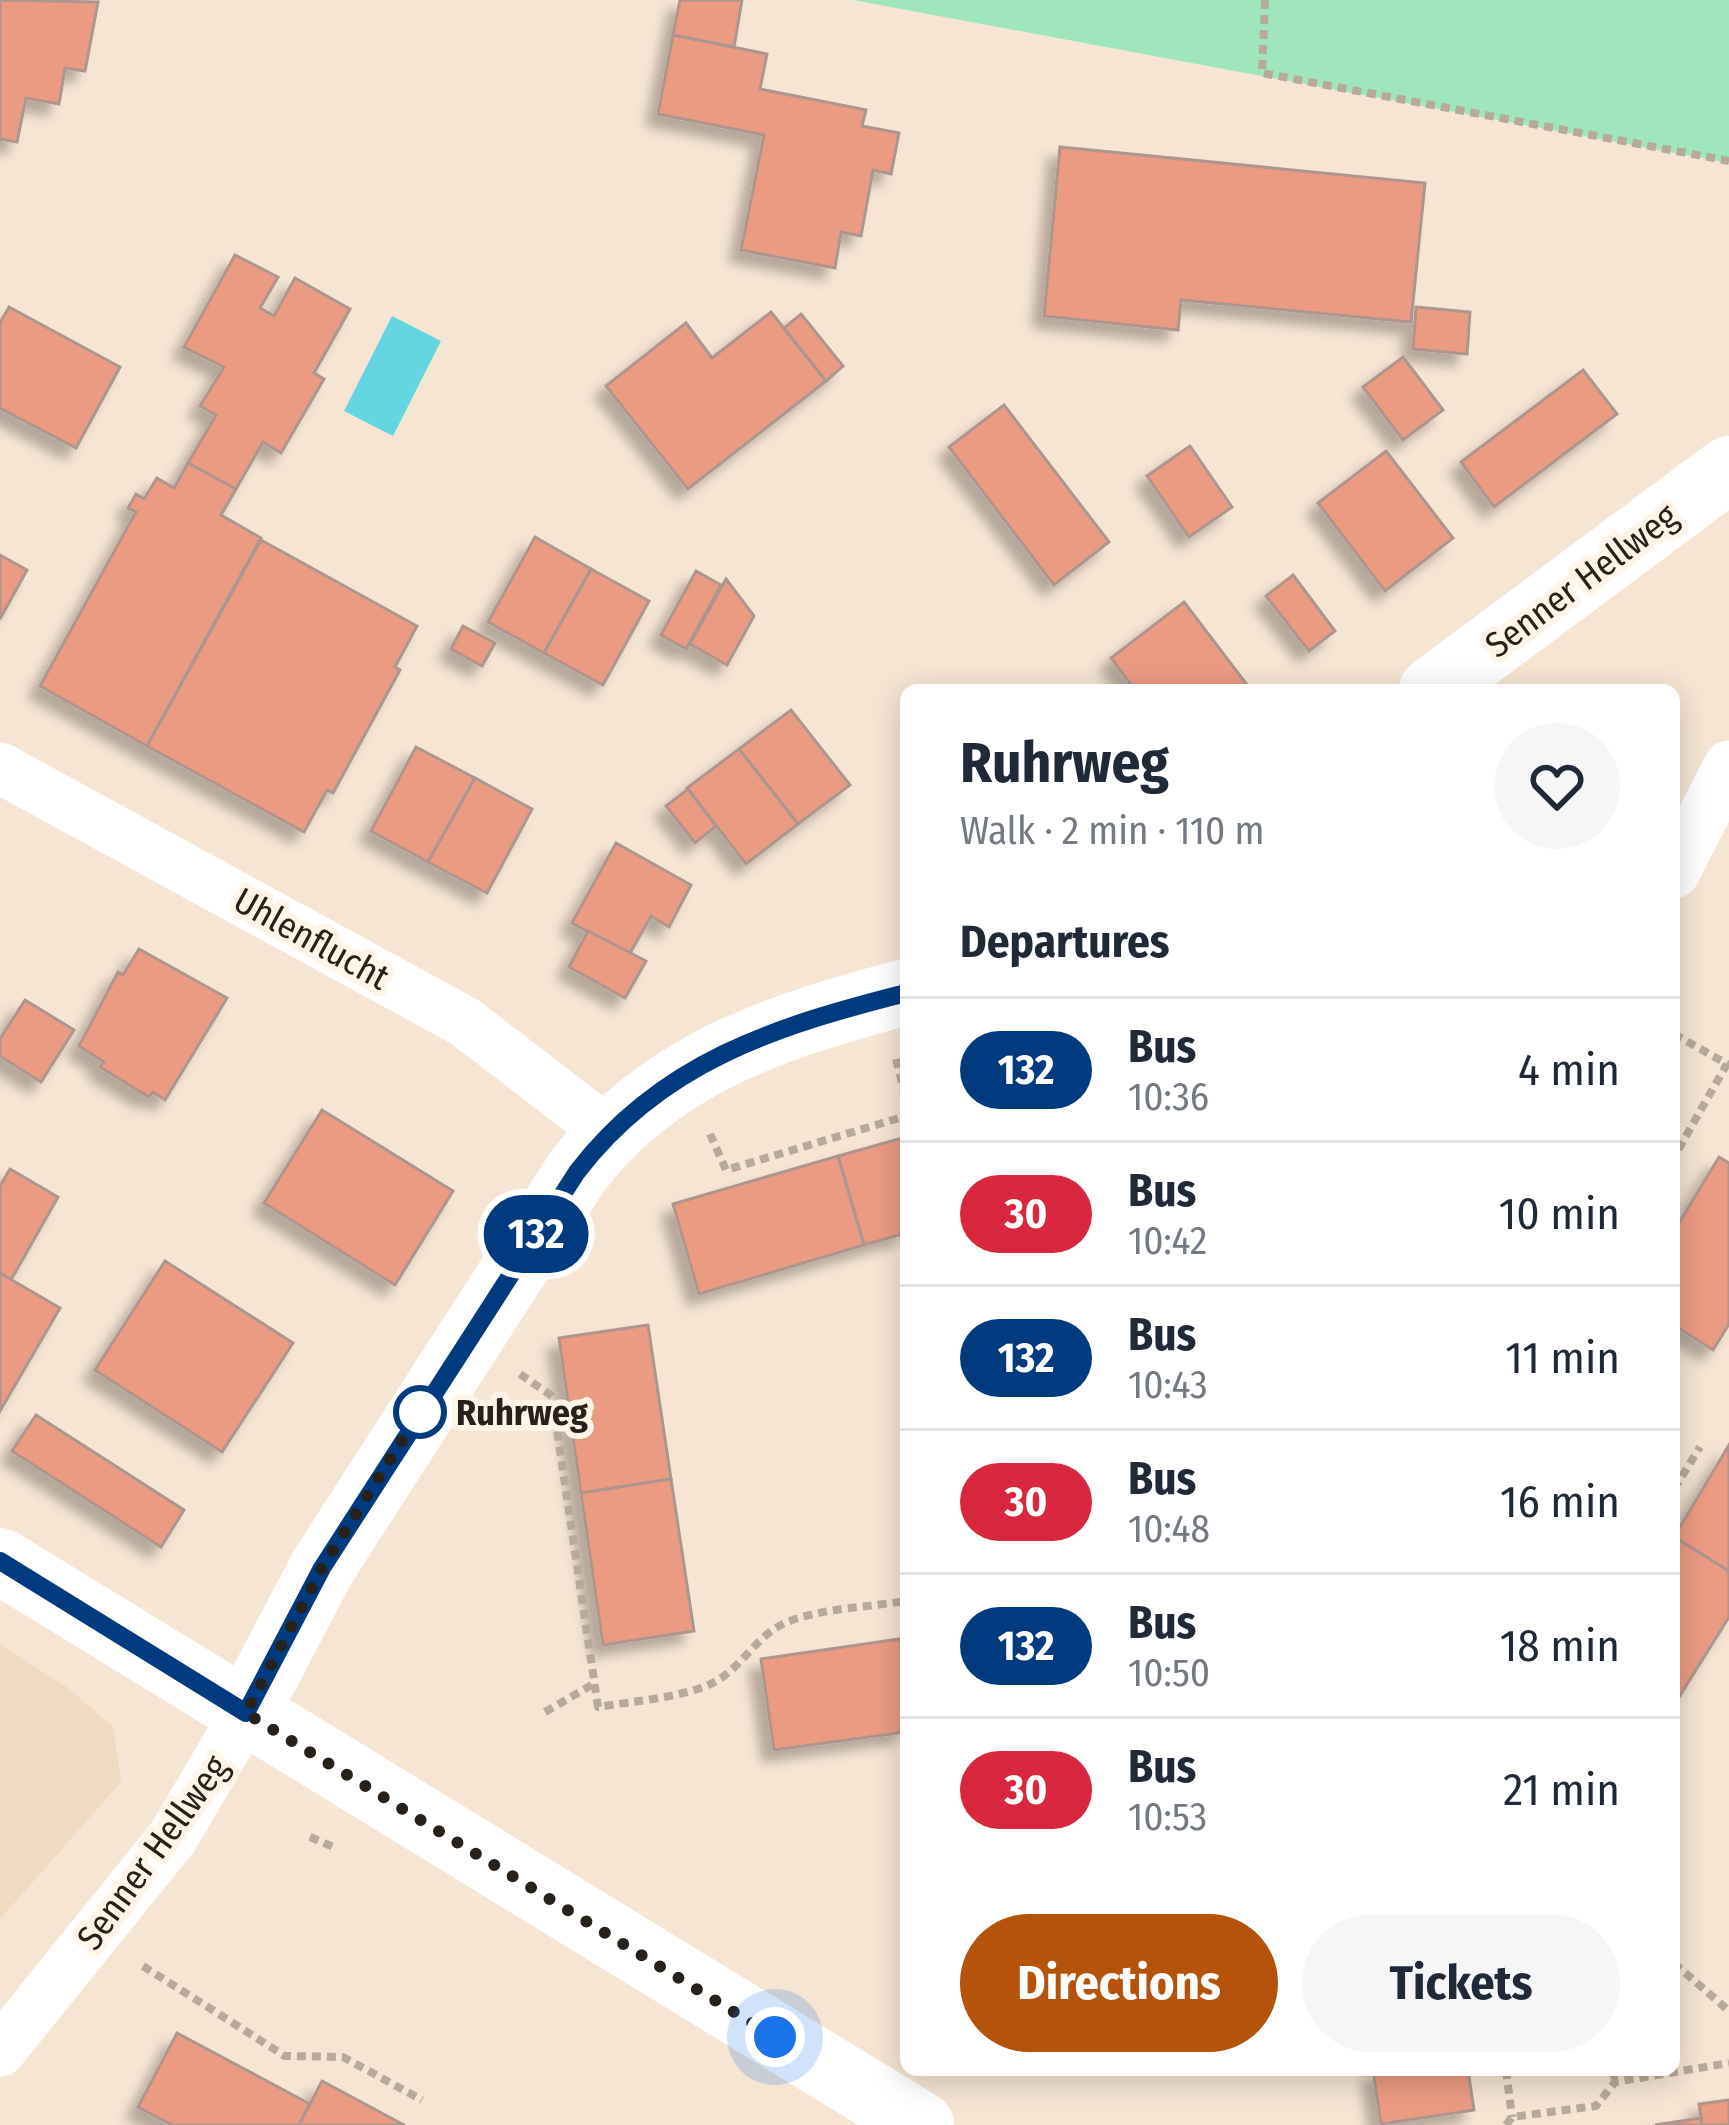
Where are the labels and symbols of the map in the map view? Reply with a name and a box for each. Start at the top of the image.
street label: Senner Hellweg [1477,494,1686,667]
street label: Uhlenflucht [226,878,397,1000]
line badge: 132 [467,1195,605,1273]
marker: Ruhrweg [395,1387,445,1437]
place label: Ruhrweg [456,1391,588,1435]
street label: Senner Hellweg [68,1747,238,1958]
your location [745,2007,805,2067]

